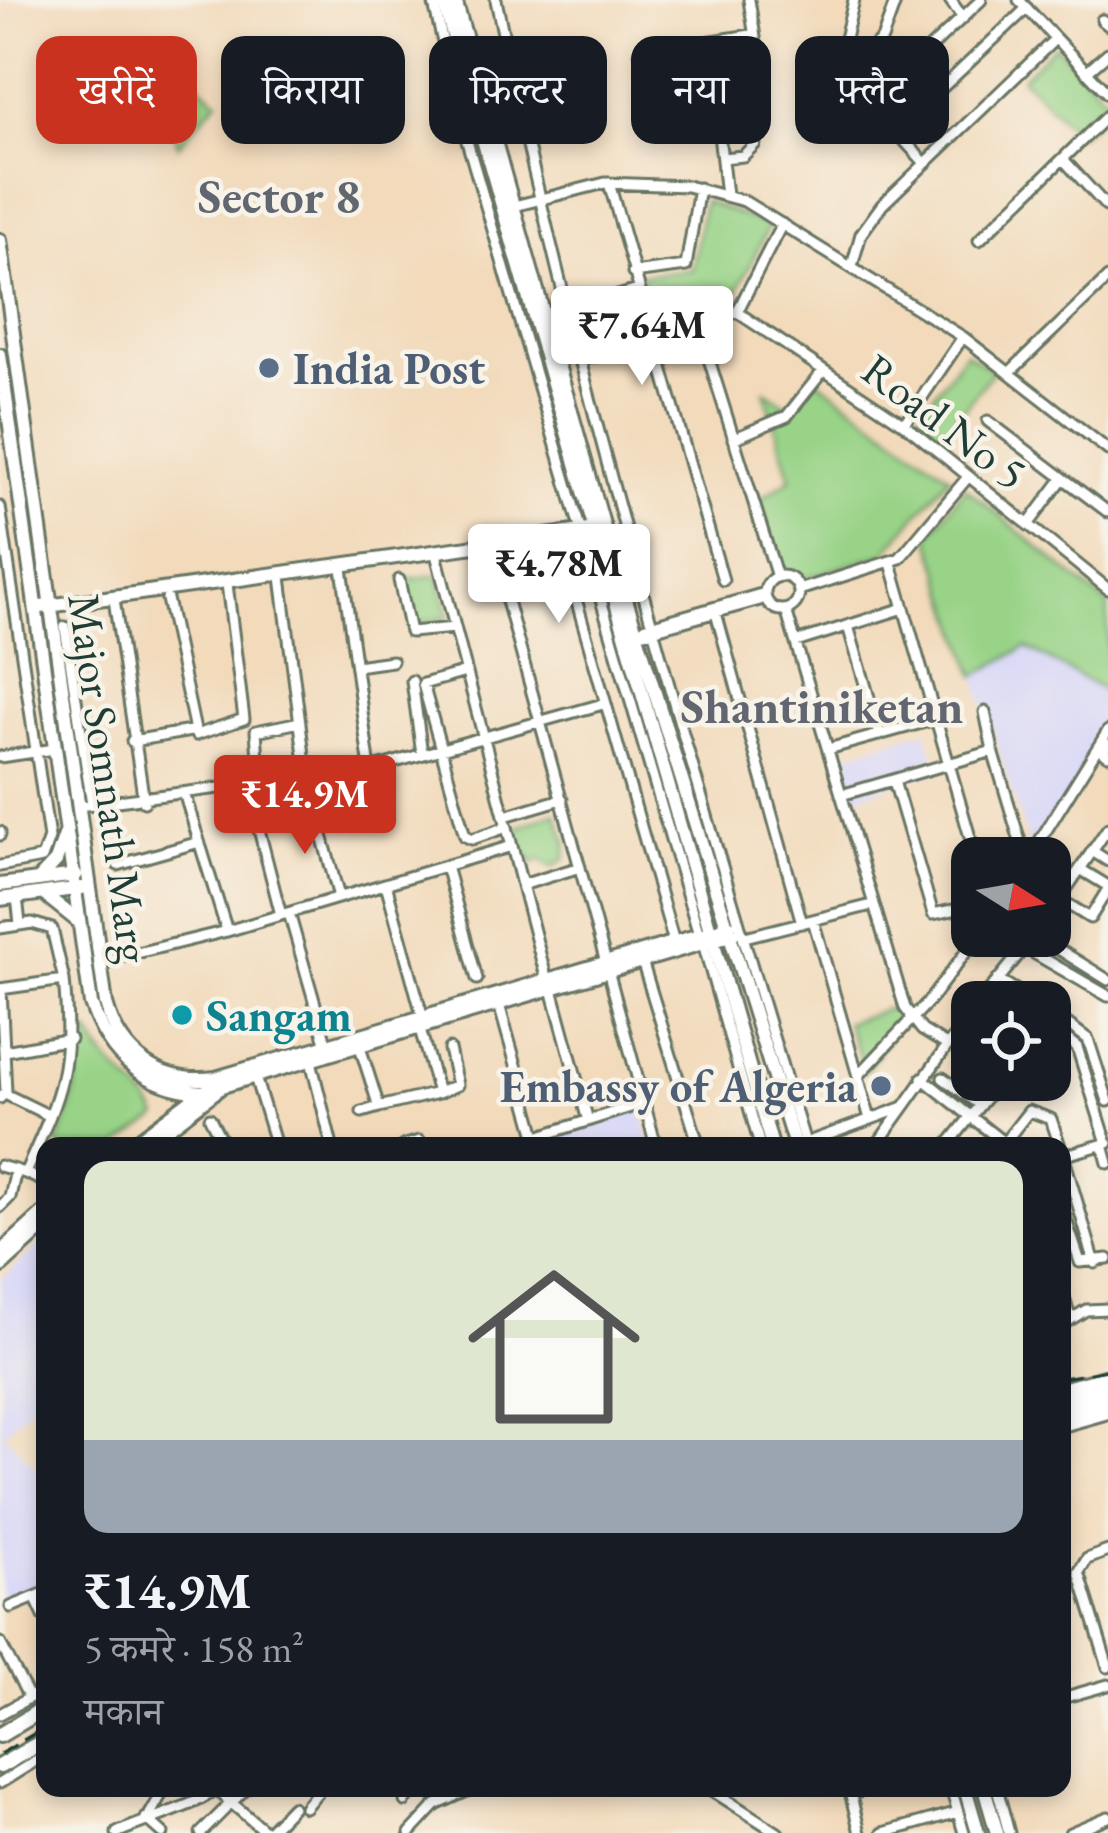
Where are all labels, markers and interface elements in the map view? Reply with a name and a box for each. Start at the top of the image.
chip: खरीदें [36,36,197,144]
chip: किराया [221,36,405,144]
chip: फ़िल्टर [429,36,607,144]
chip: नया [631,36,771,144]
chip: फ़्लैट [795,36,949,144]
district label: Sector 8 [198,165,360,227]
pin: ₹7.64M [544,286,740,388]
text: ₹7.64M [578,299,706,350]
place label: India Post [293,339,485,397]
street label: Road No 5 [851,340,1039,502]
marker: India Post [256,355,282,381]
pin: ₹4.78M [461,524,657,626]
text: ₹4.78M [495,537,623,588]
street label: Major Somnath Marg [55,590,165,967]
district label: Shantiniketan [681,675,963,737]
pin: ₹14.9M [207,755,403,857]
text: ₹14.9M [241,768,369,819]
north arrow [951,837,1071,957]
map controls [951,837,1071,1101]
button: locate [951,981,1071,1101]
place label: Sangam [206,986,352,1045]
marker: Sangam [169,1002,195,1028]
place label: Embassy of Algeria [500,1057,857,1116]
marker: Embassy of Algeria [868,1073,894,1099]
icon: home [446,1239,662,1455]
text: ₹14.9M [84,1557,251,1623]
text: 5 कमरे · 158 m² [84,1623,304,1674]
text: मकान [84,1686,163,1737]

